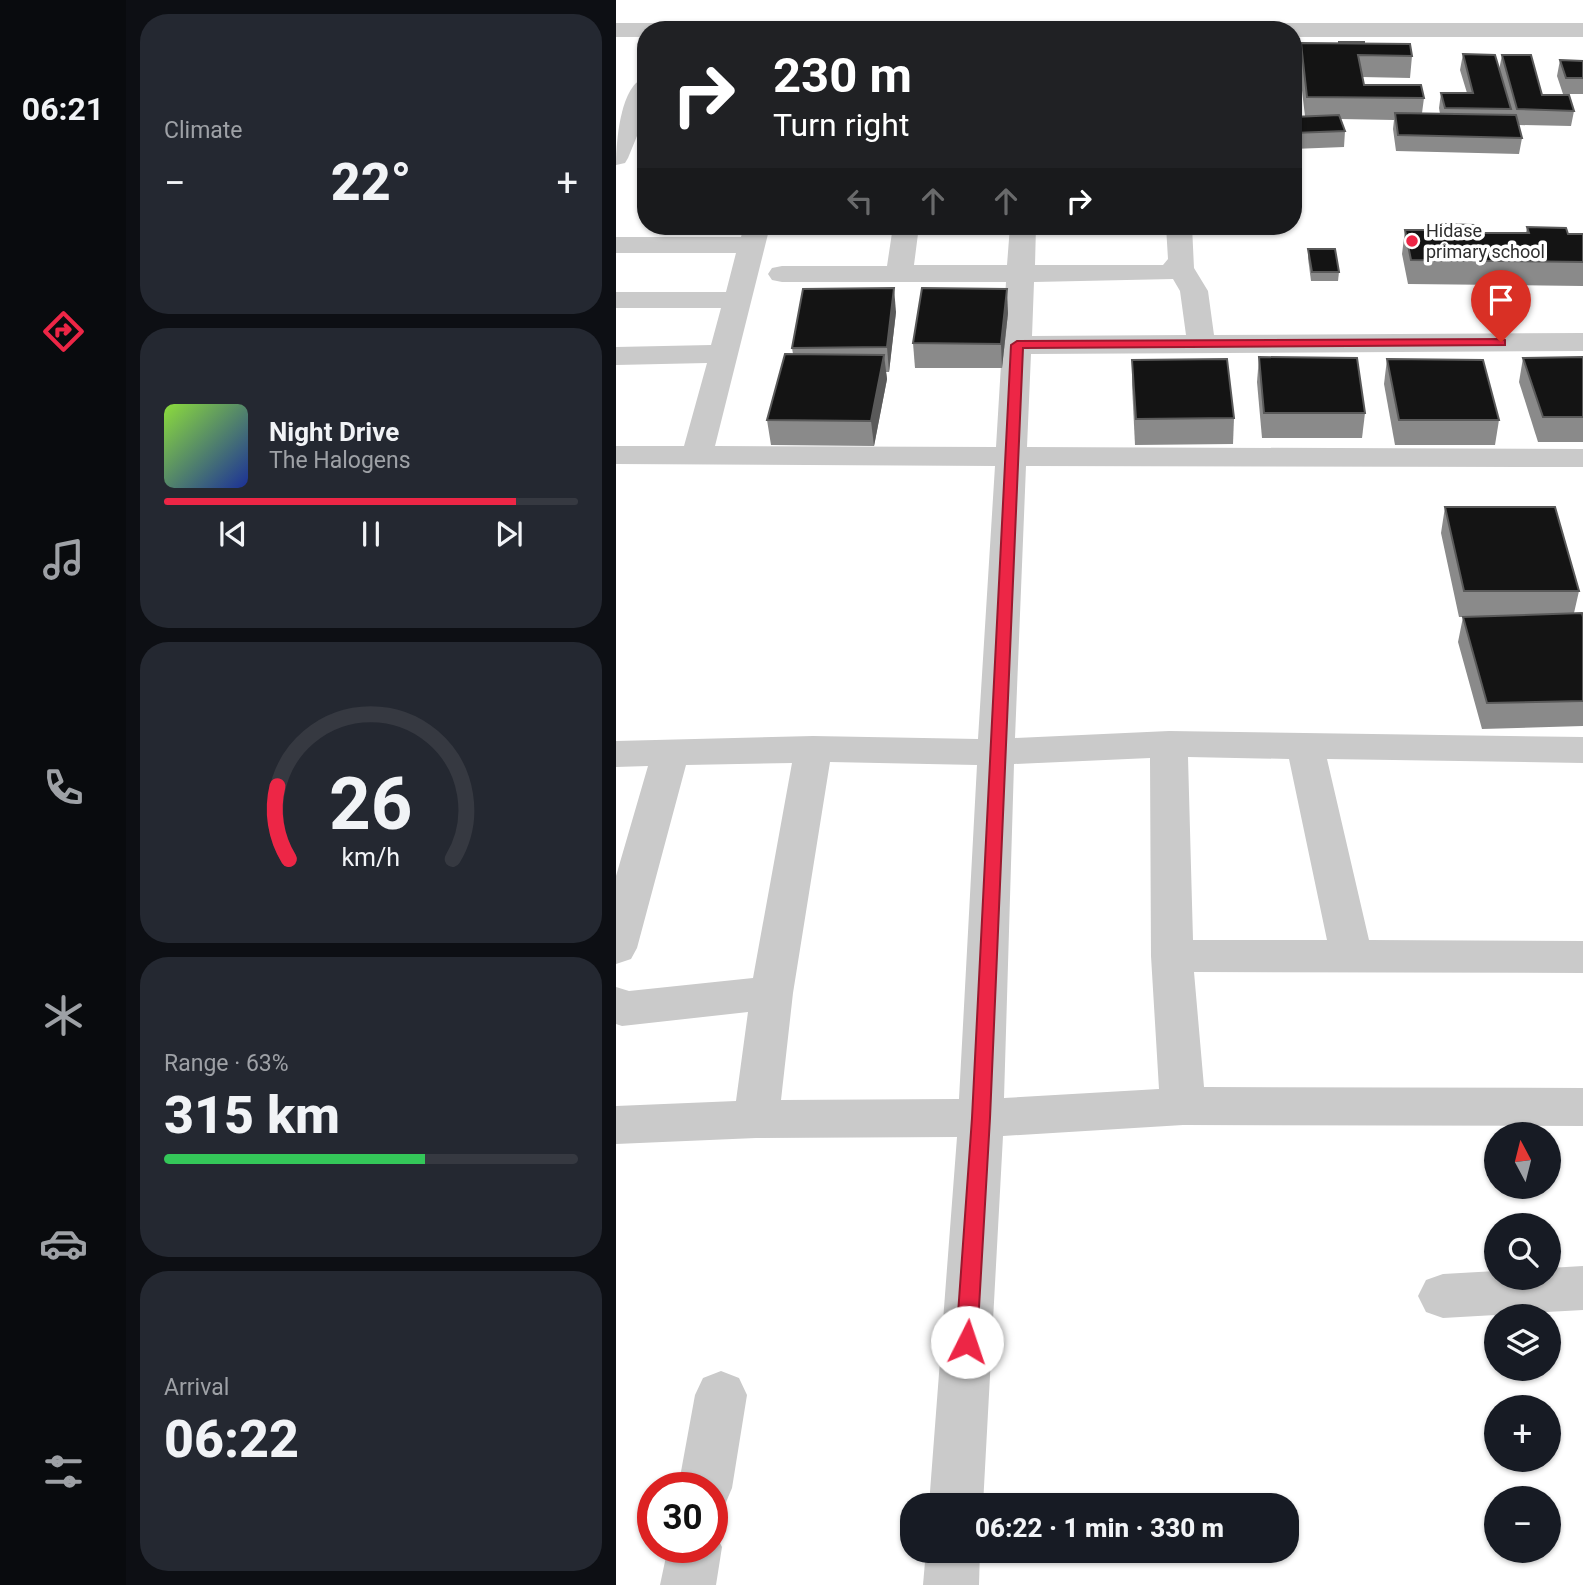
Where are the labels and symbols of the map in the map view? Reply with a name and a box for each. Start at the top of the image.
place label: Hidase primary school [1426,220,1545,262]
marker: Hidase primary school [1404,233,1420,249]
pin [1471,270,1531,342]
north arrow [1484,1122,1561,1199]
position arrow [930,1305,1004,1379]
speed limit sign: 30 [637,1472,728,1563]

